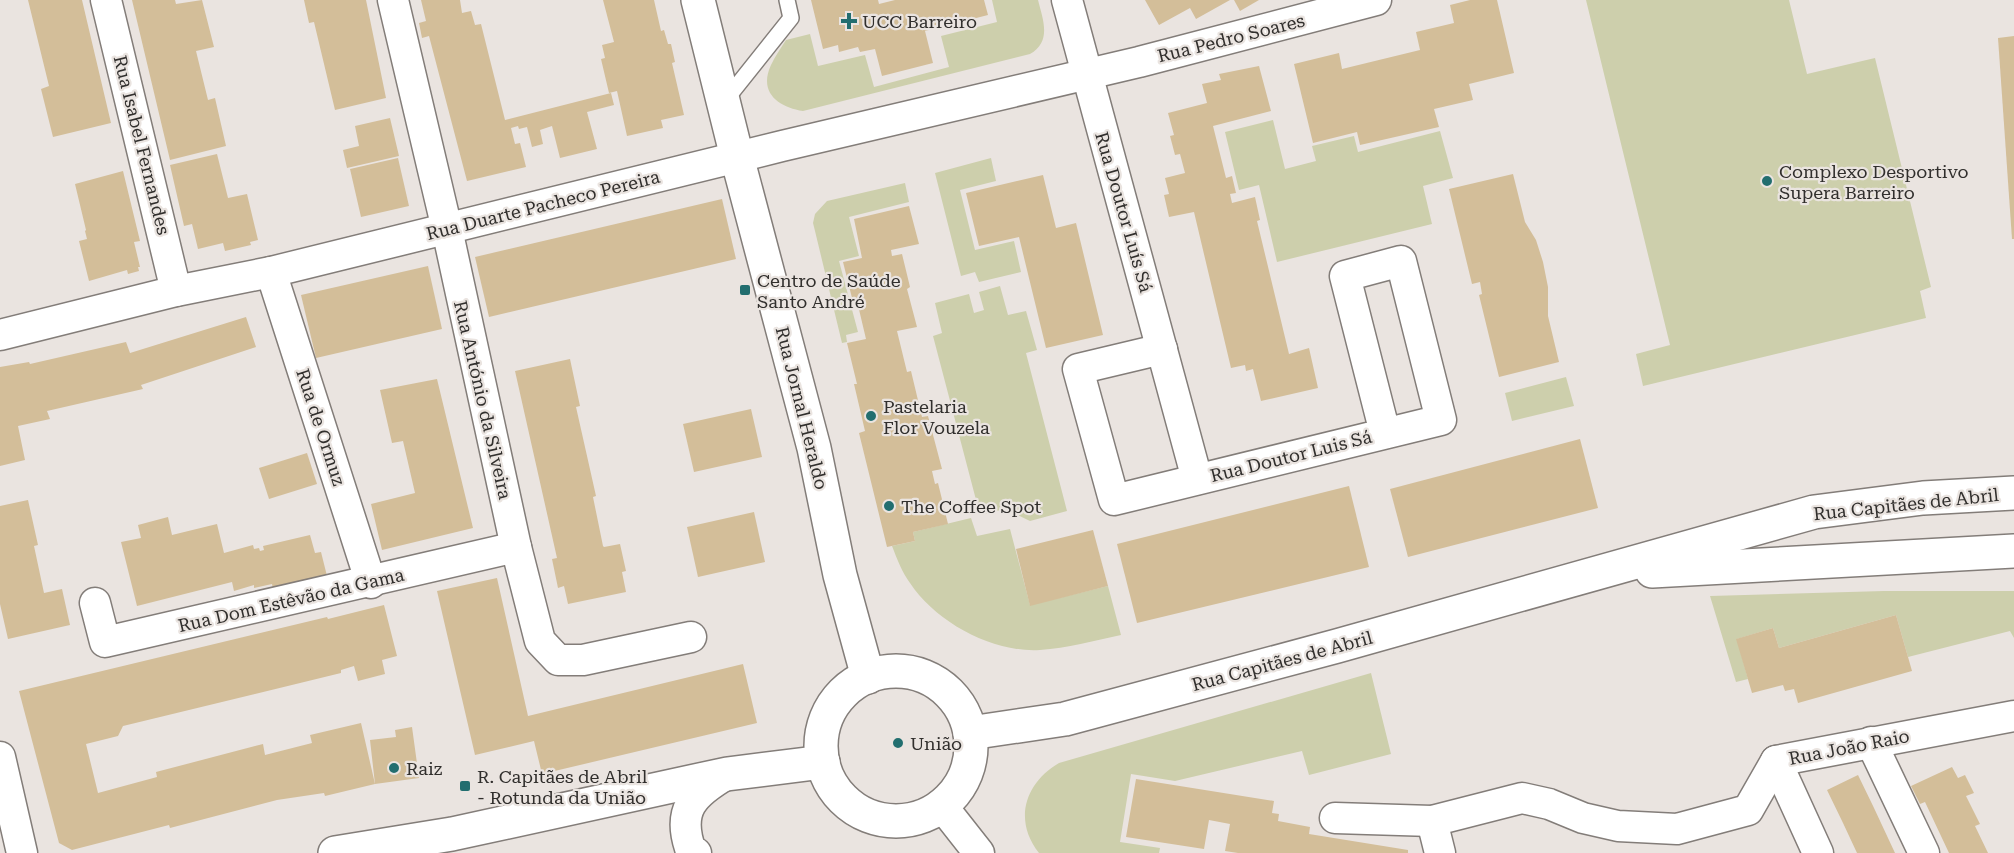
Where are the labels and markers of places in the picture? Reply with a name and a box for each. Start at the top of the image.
place label: UCC Barreiro [862,11,977,32]
marker: UCC Barreiro [840,12,858,30]
place label: Complexo Desportivo Supera Barreiro [1779,161,1969,203]
marker: Complexo Desportivo Supera Barreiro [1760,174,1774,188]
place label: Centro de Saúde Santo André [757,270,901,312]
marker: Centro de Saúde Santo André [738,283,752,297]
place label: Pastelaria Flor Vouzela [883,396,990,438]
marker: Pastelaria Flor Vouzela [864,409,878,423]
place label: The Coffee Spot [901,496,1041,517]
marker: The Coffee Spot [882,499,896,513]
place label: União [910,733,962,754]
marker: União [891,736,905,750]
place label: Raiz [406,758,443,779]
marker: Raiz [387,761,401,775]
place label: R. Capitães de Abril - Rotunda da União [477,766,648,808]
marker: R. Capitães de Abril - Rotunda da União [458,779,472,793]

